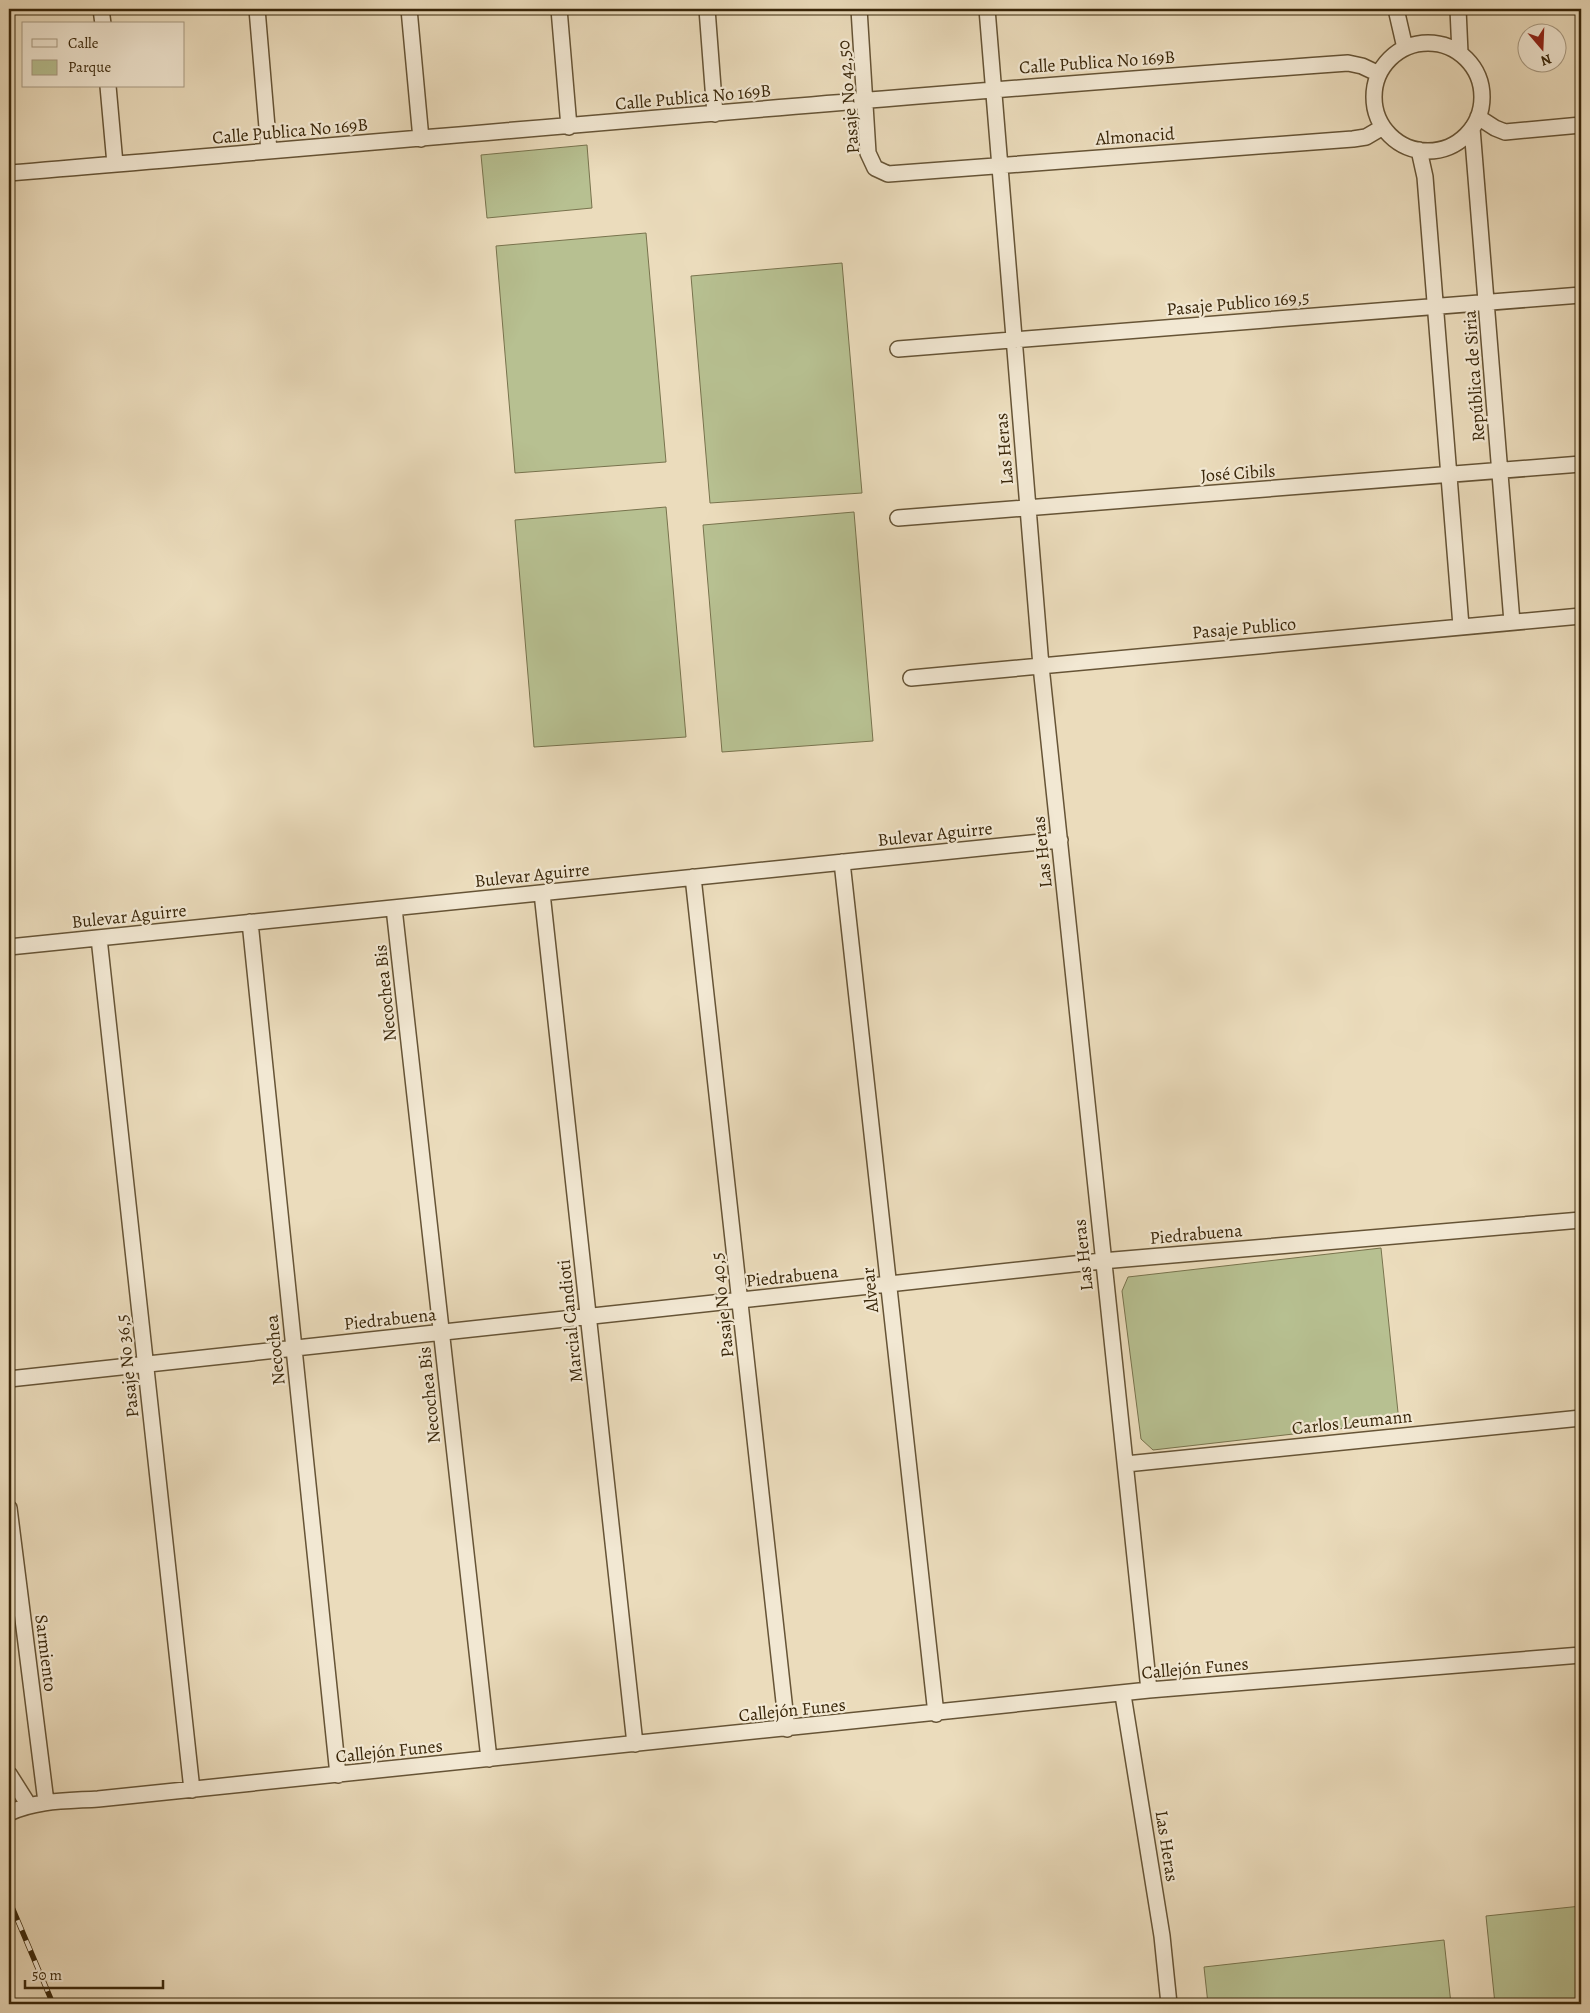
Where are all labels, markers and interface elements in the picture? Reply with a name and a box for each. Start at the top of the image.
legend [22,22,185,88]
north arrow [1518,22,1568,72]
text: Calle [68,33,99,53]
street label: Pasaje No 42,50 [831,39,865,155]
street label: Calle Publica No 169B [1018,45,1176,79]
text: N [1538,49,1554,70]
text: Parque [68,57,111,77]
street label: Calle Publica No 169B [614,78,772,116]
street label: Calle Publica No 169B [211,112,369,150]
street label: Almonacid [1094,121,1176,151]
street label: Pasaje Publico 169,5 [1165,285,1311,321]
street label: República de Siria [1457,309,1491,443]
street label: Las Heras [989,412,1019,486]
street label: José Cibils [1200,458,1276,488]
street label: Pasaje Publico [1191,611,1297,644]
street label: Las Heras [1026,815,1058,889]
street label: Bulevar Aguirre [876,816,994,852]
street label: Bulevar Aguirre [473,857,591,893]
street label: Bulevar Aguirre [70,898,188,934]
street label: Necochea Bis [368,943,402,1043]
street label: Las Heras [1067,1218,1099,1292]
street label: Piedrabuena [1149,1218,1244,1250]
street label: Pasaje No 40,5 [705,1251,739,1359]
street label: Marcial Candioti [552,1258,588,1384]
street label: Piedrabuena [745,1259,840,1293]
street label: Alvear [856,1266,884,1315]
street label: Piedrabuena [343,1302,438,1336]
street label: Pasaje No 36,5 [110,1313,144,1419]
street label: Necochea [259,1313,291,1386]
street label: Necochea Bis [412,1345,446,1445]
street label: Carlos Leumann [1291,1404,1413,1440]
street label: Sarmiento [29,1613,63,1693]
street label: Callejón Funes [1140,1651,1250,1685]
street label: Callejón Funes [737,1692,847,1728]
street label: Callejón Funes [334,1733,444,1769]
street label: Las Heras [1150,1809,1184,1883]
scale bar [25,1958,162,1990]
text: 50 m [32,1965,62,1985]

